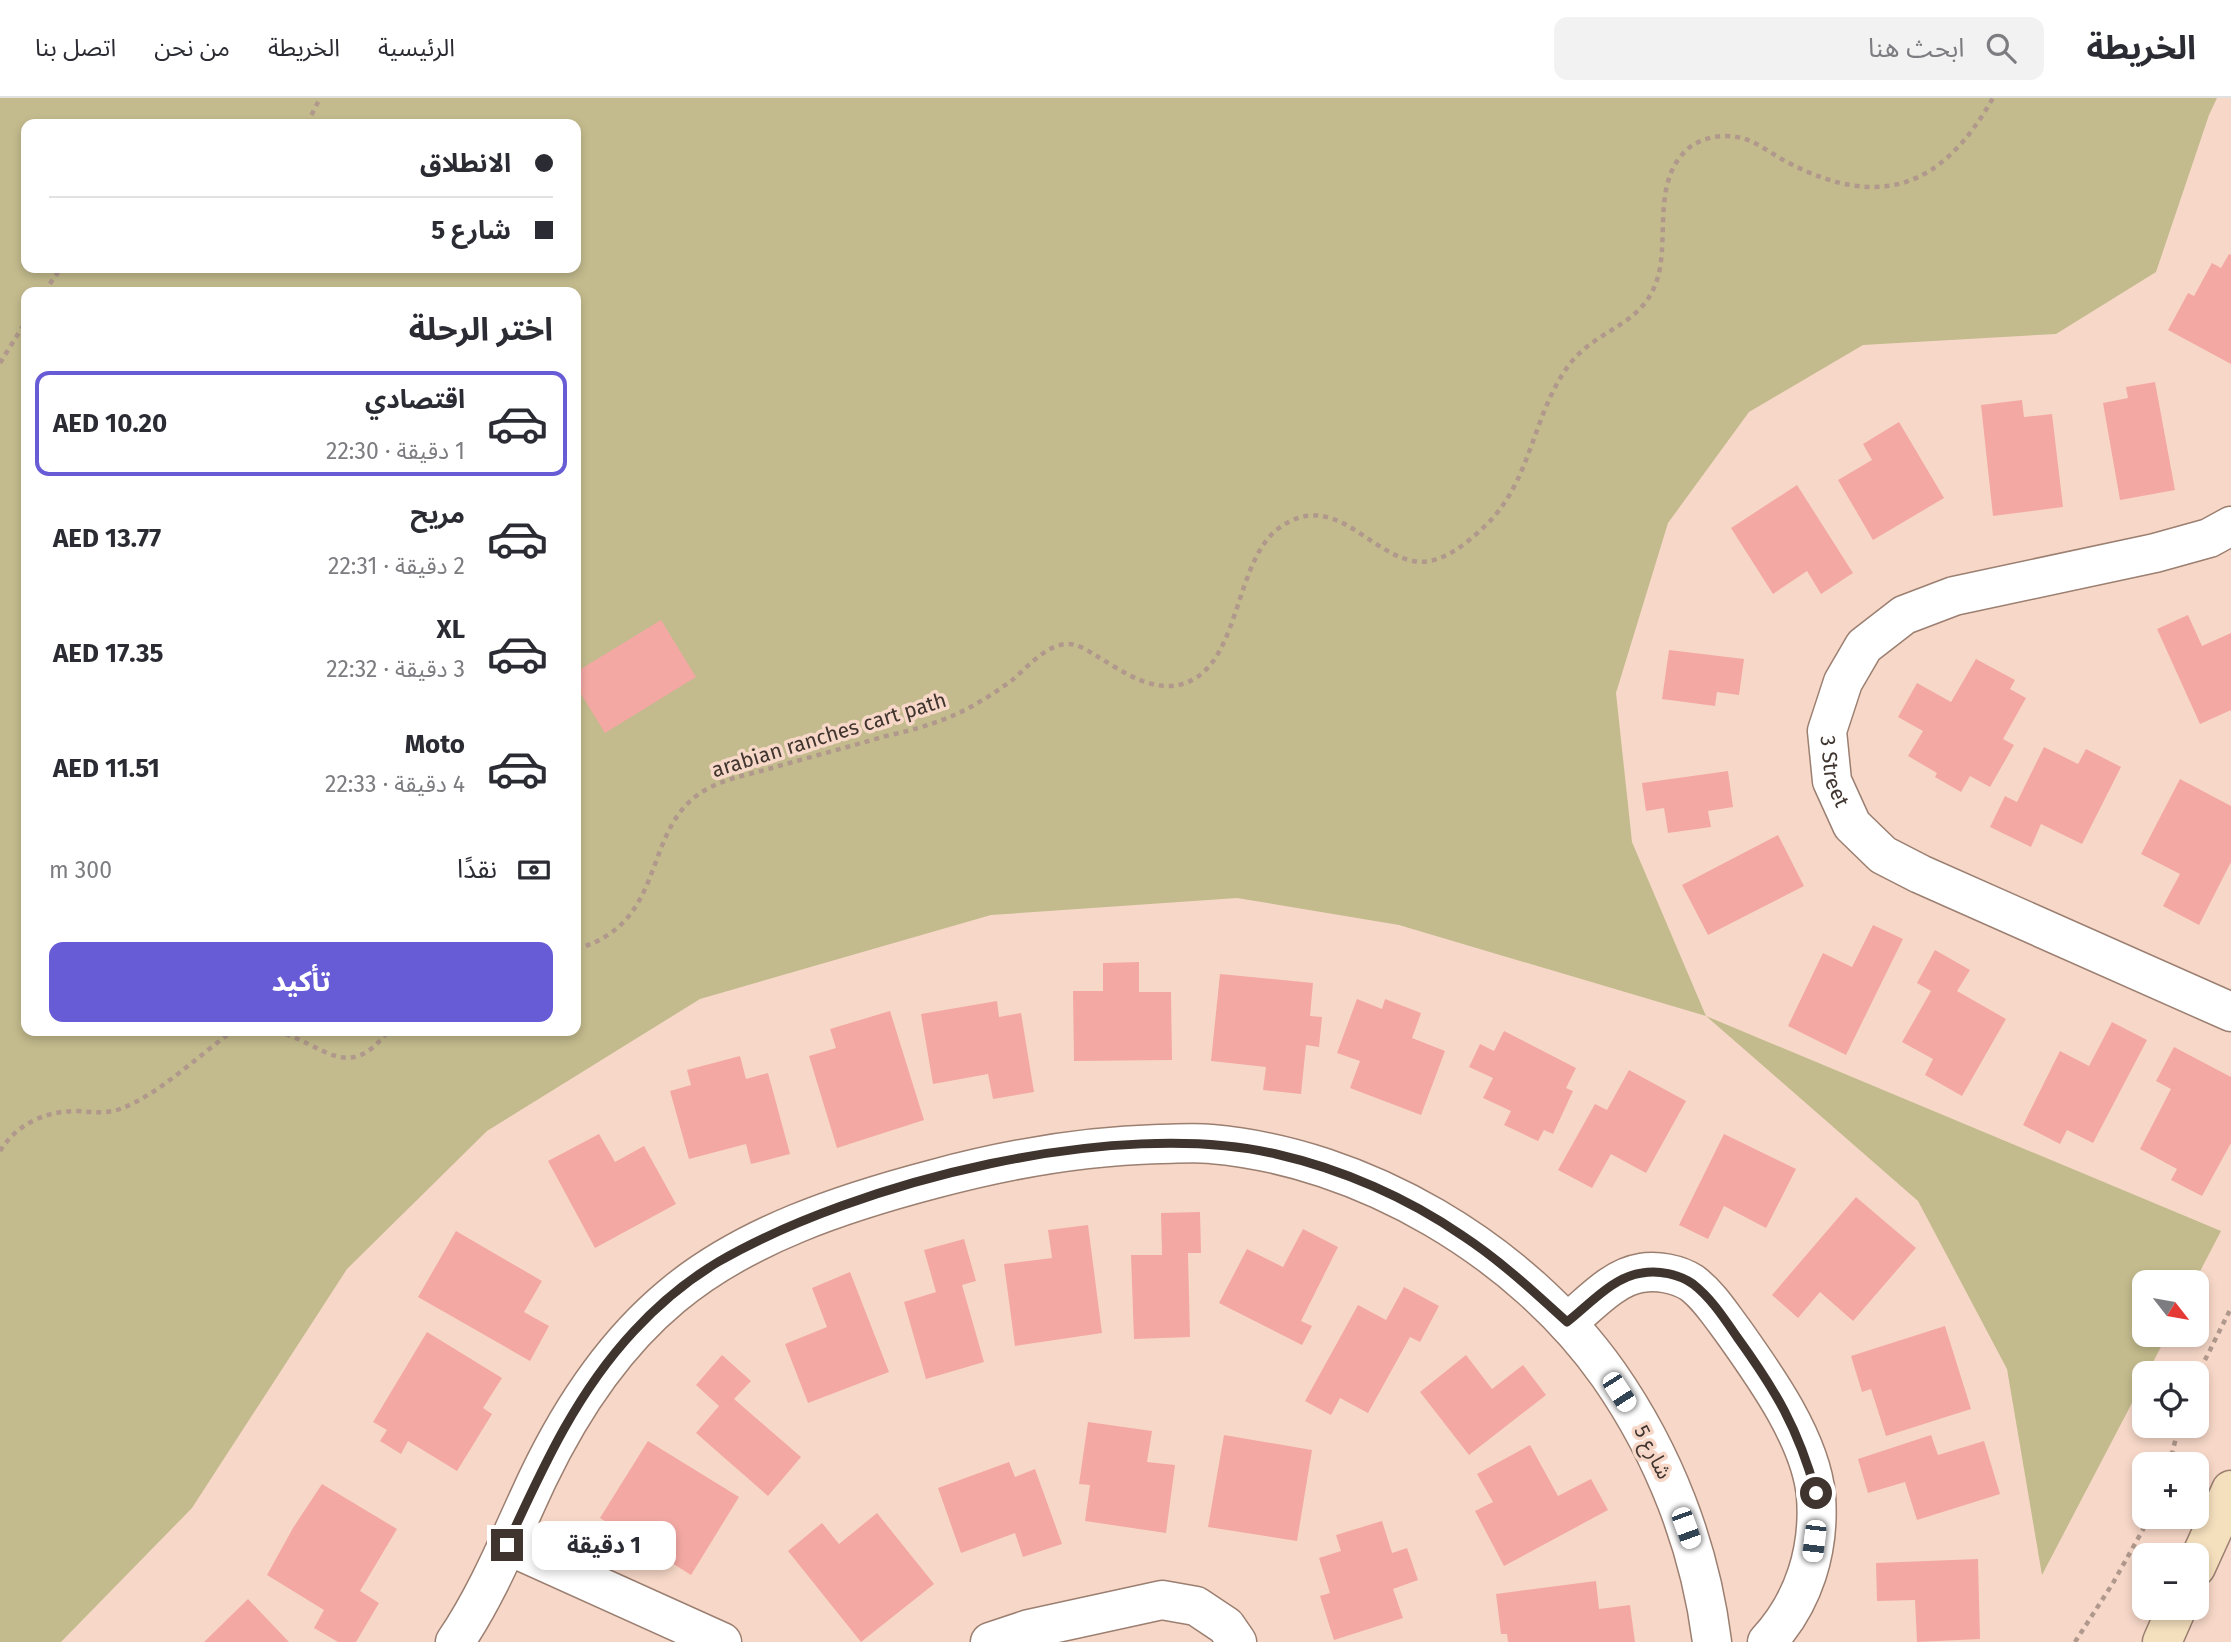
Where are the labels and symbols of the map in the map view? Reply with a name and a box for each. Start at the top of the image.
street label: arabian ranches cart path [708,687,950,783]
street label: 3 Street [1815,734,1855,812]
north arrow [2132,1270,2208,1348]
car [1599,1369,1640,1415]
street label: شارع 5 [1627,1421,1678,1484]
route start [1800,1477,1832,1509]
car [1669,1505,1704,1551]
car [1802,1519,1827,1563]
callout: 1 دقيقة [532,1520,675,1570]
route end [491,1529,523,1561]

